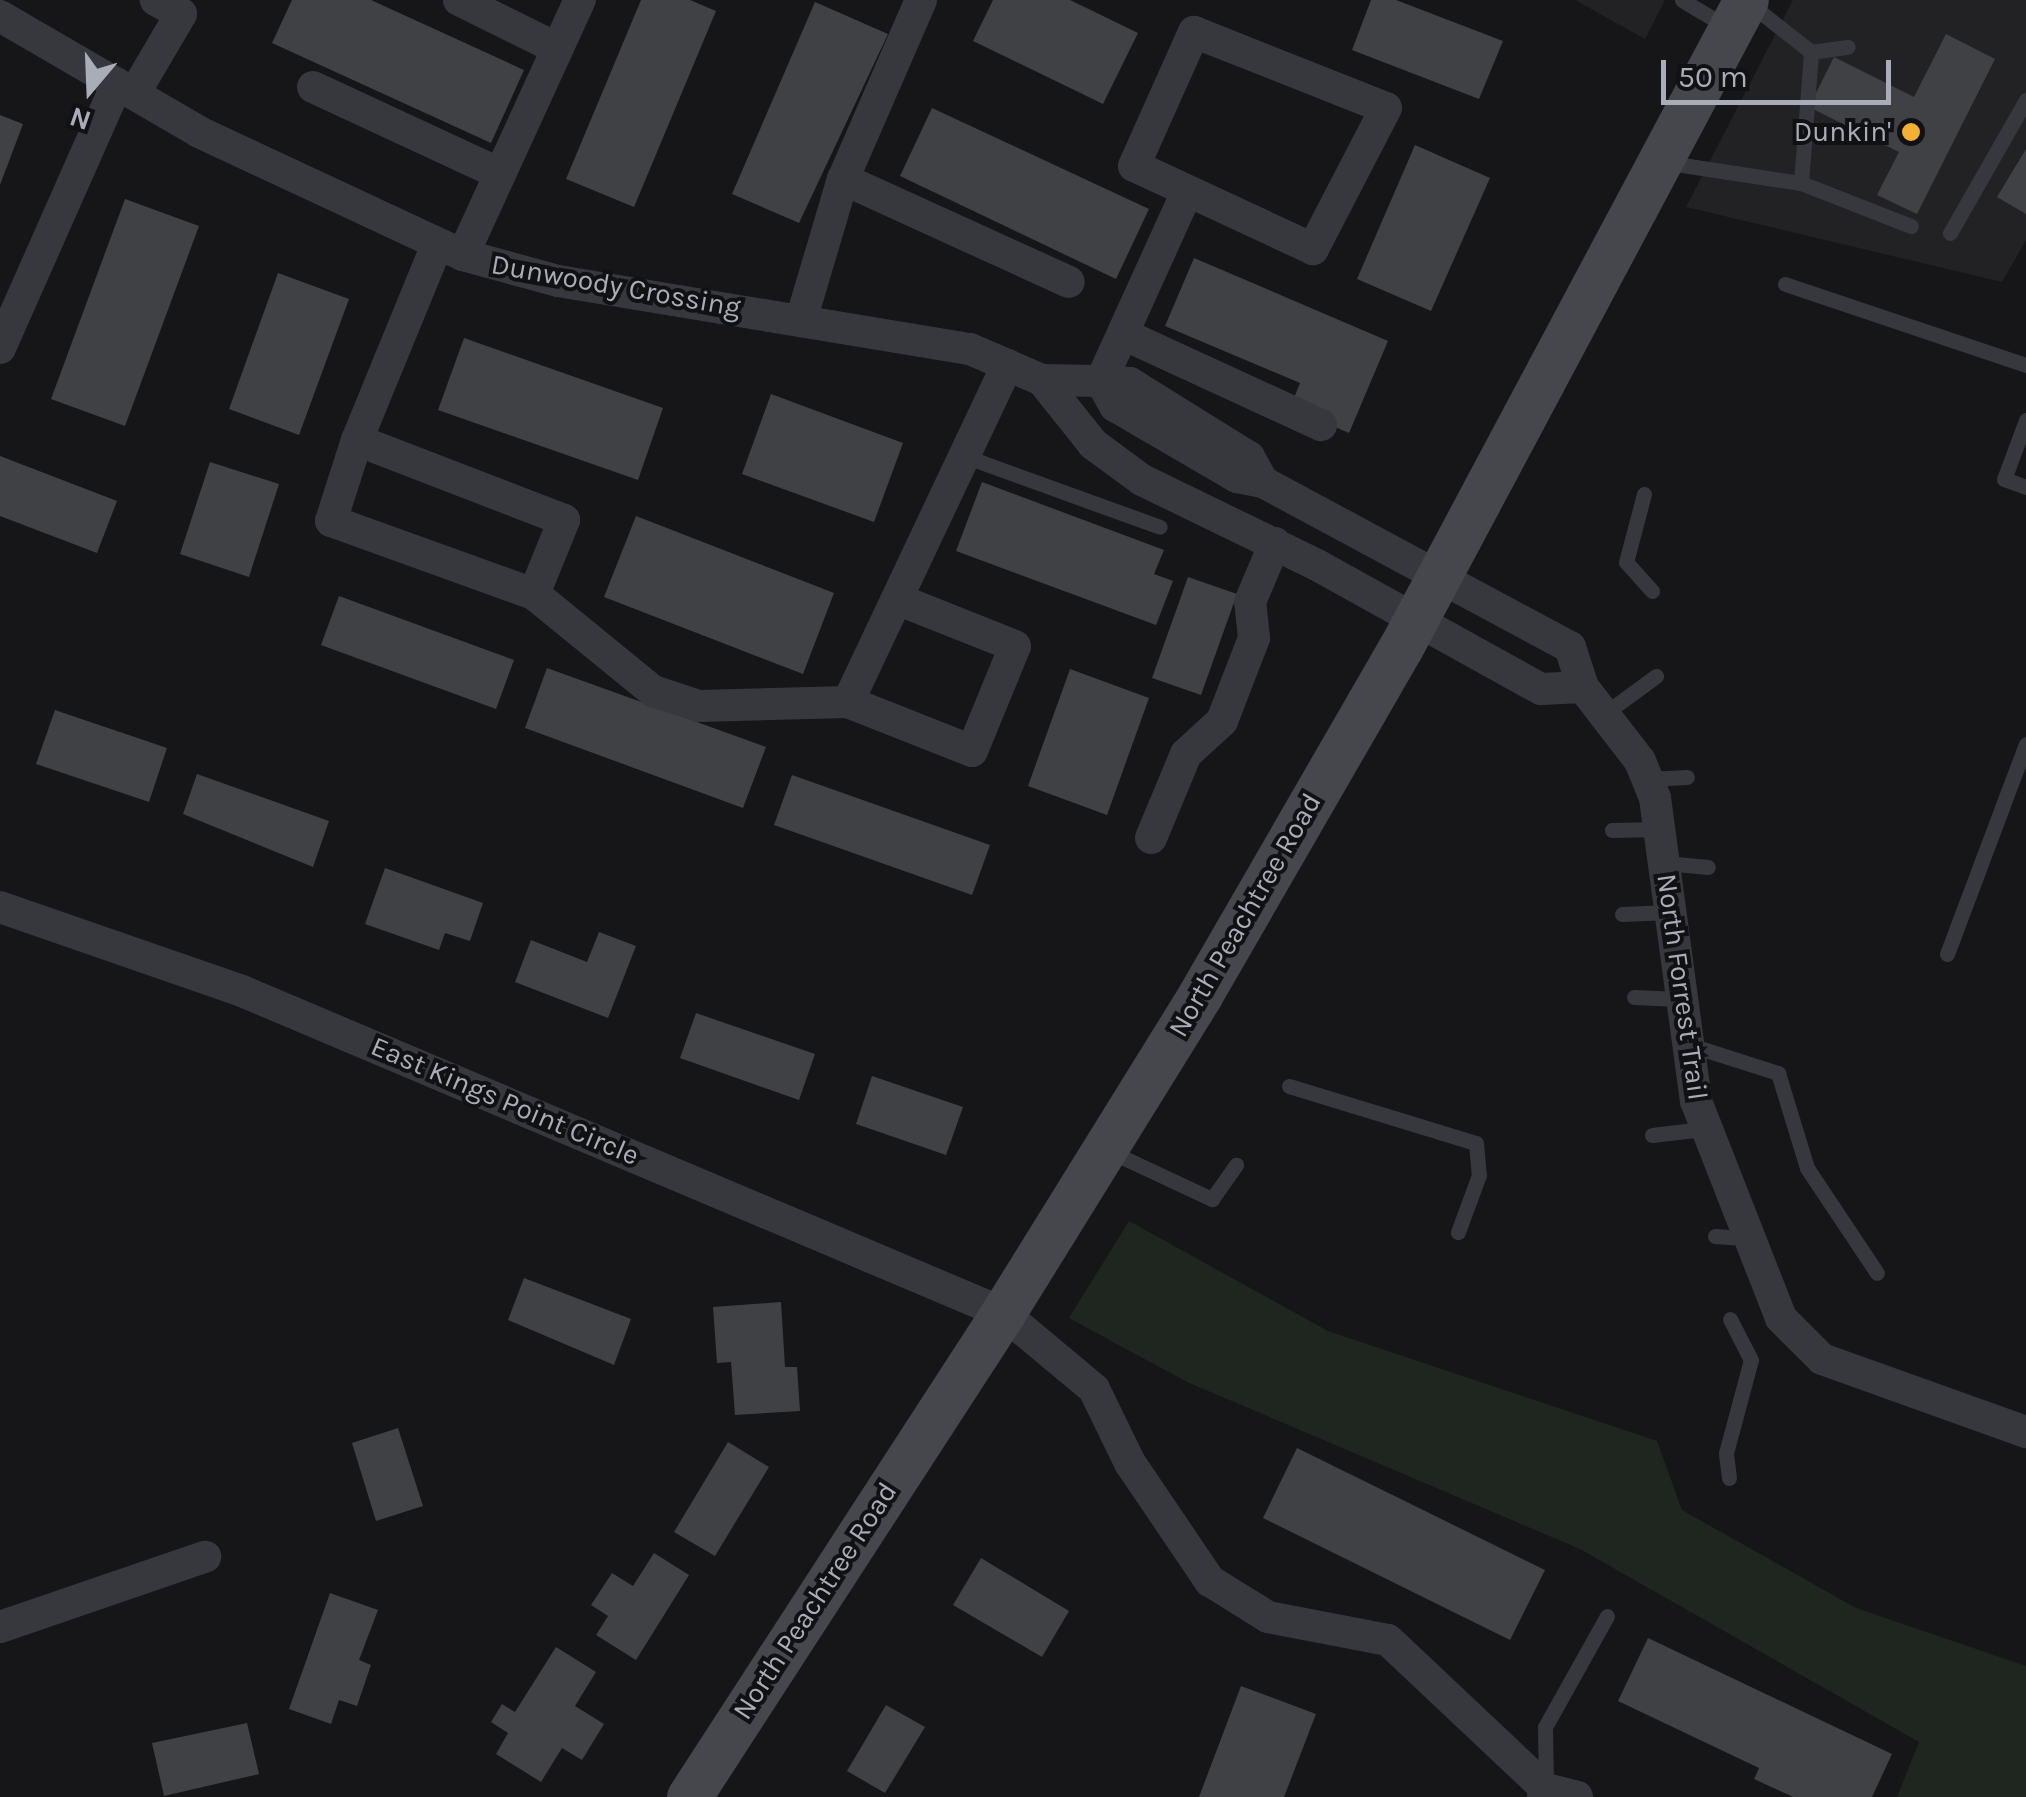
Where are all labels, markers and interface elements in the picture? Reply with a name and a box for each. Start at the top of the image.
north arrow [40,40,140,140]
scale bar [1666,40,1896,102]
text: 50 m [1678,59,1748,95]
text: N [65,100,95,138]
place label: Dunkin' [1794,115,1891,149]
marker: Dunkin' [1900,121,1922,143]
street label: Dunwoody Crossing [489,248,743,324]
street label: North Peachtree Road [1162,787,1328,1043]
street label: North Forrest Trail [1649,872,1715,1102]
street label: East Kings Point Circle [366,1029,644,1173]
street label: North Peachtree Road [726,1476,904,1726]

